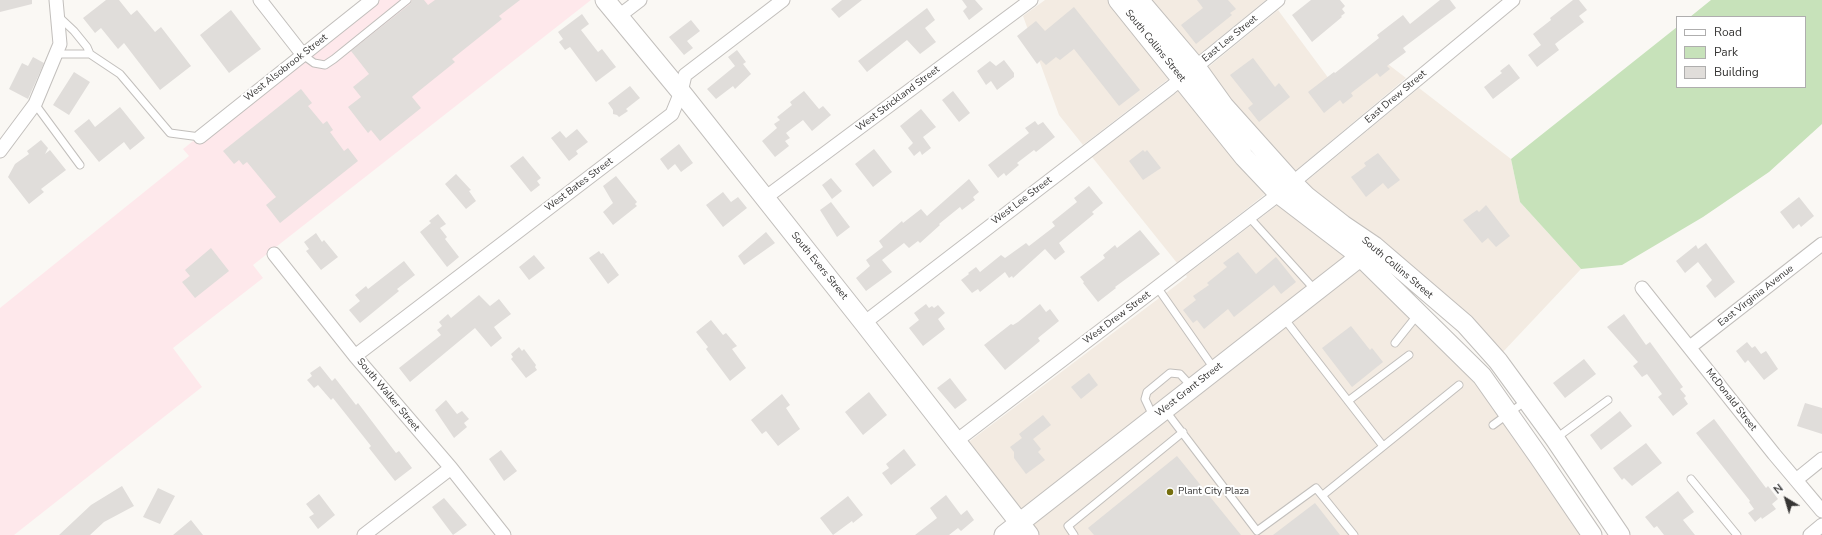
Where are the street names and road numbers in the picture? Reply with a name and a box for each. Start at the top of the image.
street label: South Collins Street [1122,7,1188,85]
street label: East Lee Street [1200,13,1260,65]
street label: West Alsobrook Street [242,32,330,104]
street label: West Strickland Street [854,64,942,134]
street label: East Drew Street [1363,68,1429,126]
street label: West Bates Street [543,156,615,214]
street label: West Lee Street [989,174,1055,228]
street label: South Evers Street [788,230,850,302]
street label: South Collins Street [1359,235,1435,301]
street label: East Virginia Avenue [1716,263,1796,329]
street label: West Drew Street [1081,289,1153,347]
street label: South Walker Street [354,356,422,434]
street label: West Grant Street [1153,360,1225,420]
street label: McDonald Street [1703,366,1759,434]

